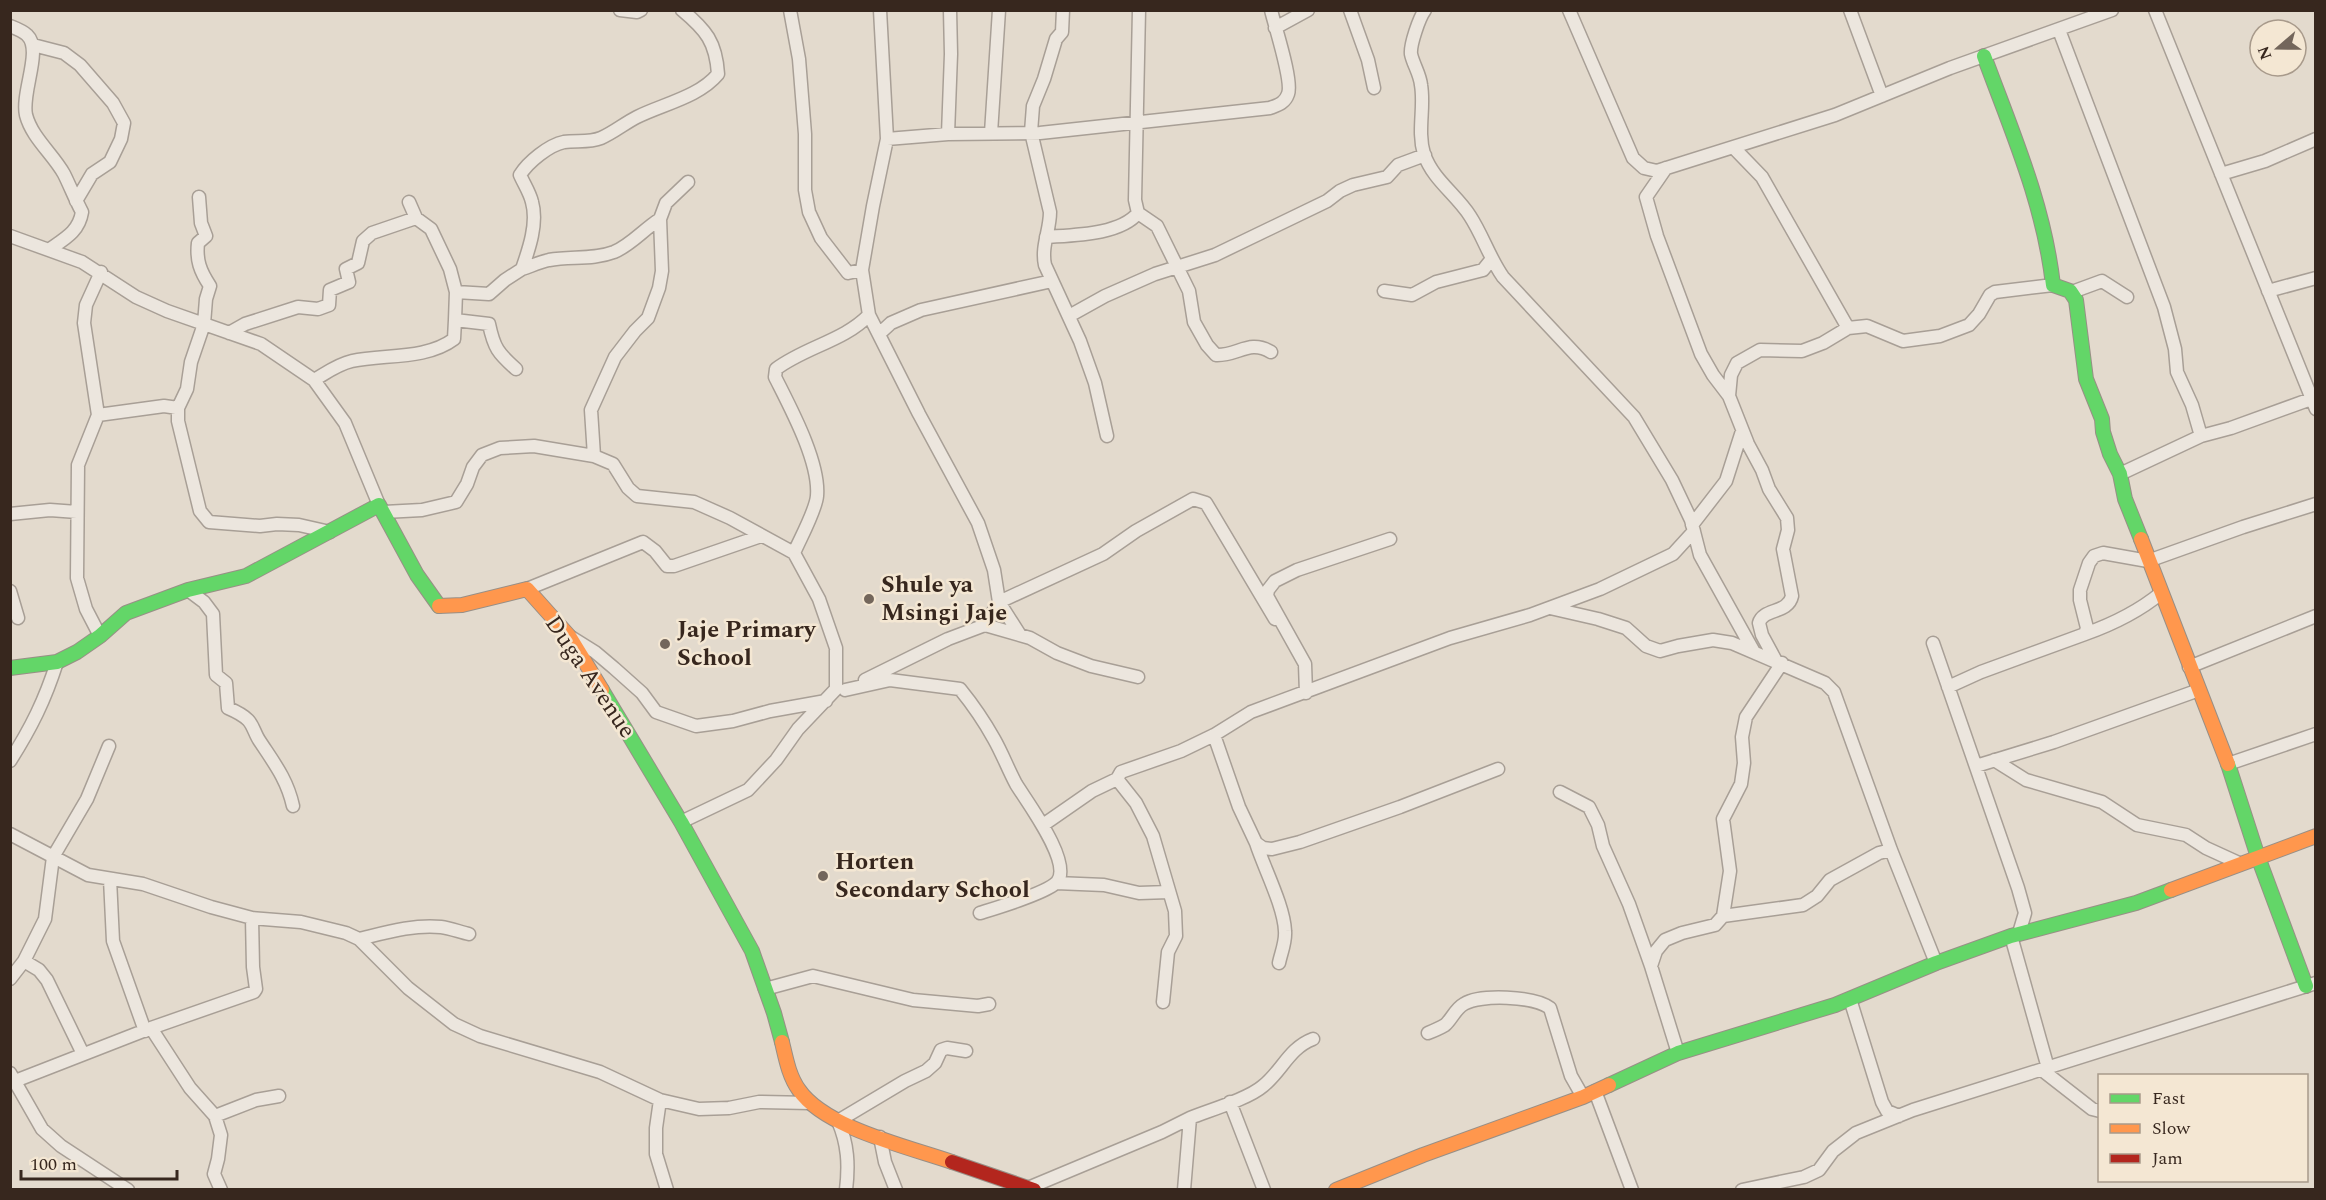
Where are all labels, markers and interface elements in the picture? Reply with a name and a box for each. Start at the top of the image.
north arrow [2248,18,2308,78]
text: N [2251,43,2278,63]
place label: Shule ya Msingi Jaje [881,567,1007,631]
marker: Shule ya Msingi Jaje [862,592,876,606]
street label: Duga Avenue [535,608,645,746]
place label: Jaje Primary School [677,612,817,676]
marker: Jaje Primary School [658,637,672,651]
place label: Horten Secondary School [835,844,1030,908]
marker: Horten Secondary School [816,869,830,883]
legend [2098,1074,2308,1182]
text: Fast [2152,1085,2185,1112]
text: Slow [2152,1115,2191,1142]
scale bar [21,1143,177,1181]
text: Jam [2152,1145,2183,1172]
text: 100 m [30,1151,77,1178]

